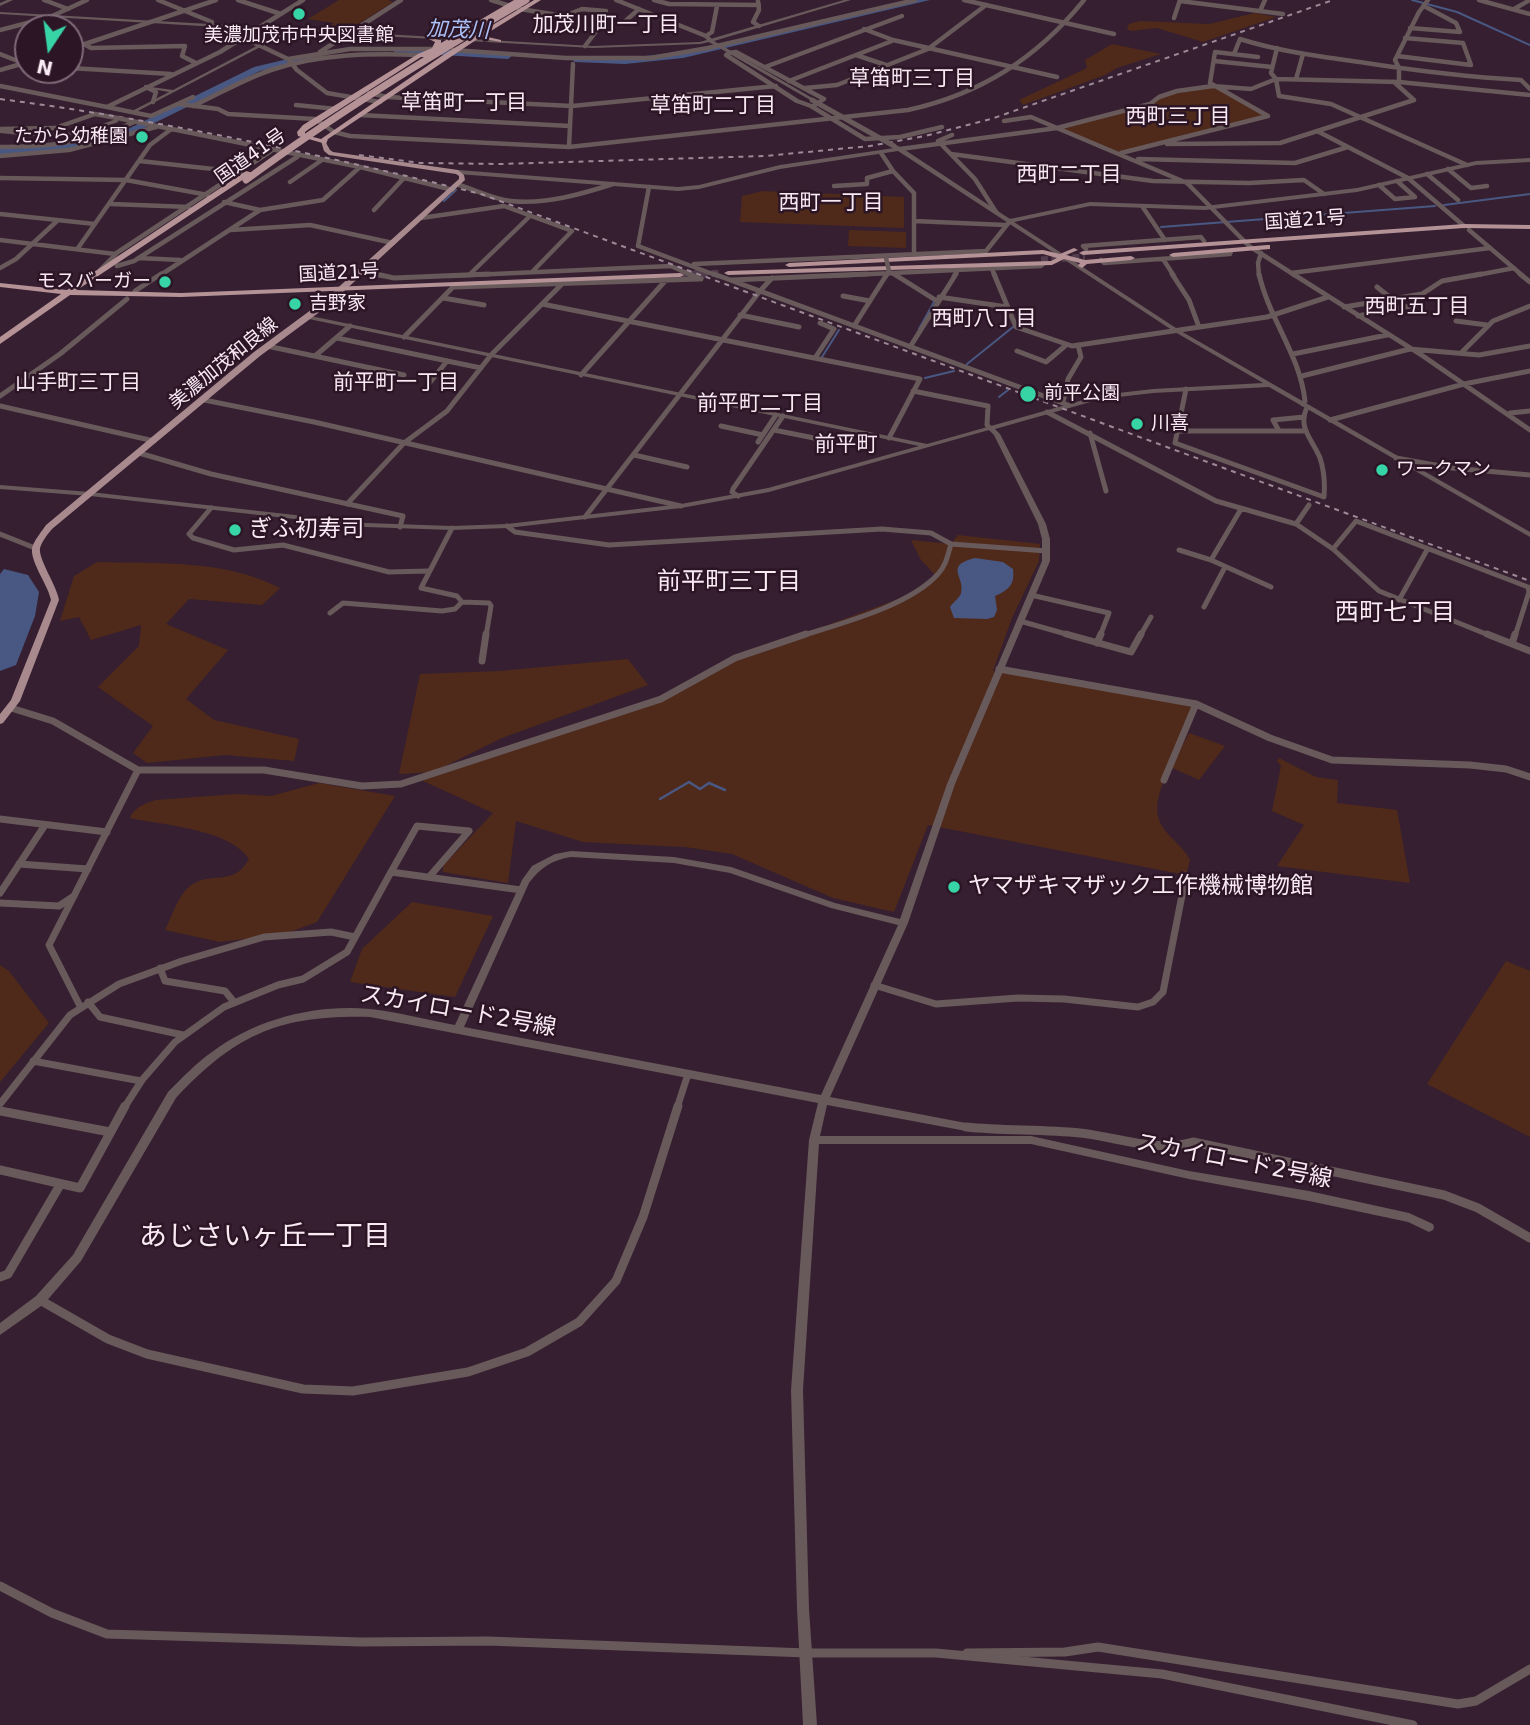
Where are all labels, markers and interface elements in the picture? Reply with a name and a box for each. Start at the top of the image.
marker: 美濃加茂市中央図書館 [291,6,307,22]
district label: 加茂川町一丁目 [533,13,679,39]
north arrow [14,14,84,84]
water label: 加茂川 [426,17,490,45]
place label: 美濃加茂市中央図書館 [204,25,394,47]
text: N [35,55,55,80]
district label: 草笛町三丁目 [849,67,975,93]
district label: 草笛町一丁目 [401,91,527,117]
district label: 草笛町二丁目 [650,94,776,120]
district label: 西町三丁目 [1126,105,1230,131]
street label: 国道41号 [211,124,291,190]
place label: たから幼稚園 [14,126,128,148]
marker: たから幼稚園 [134,129,150,145]
district label: 西町二丁目 [1017,163,1121,189]
district label: 西町一丁目 [779,191,883,217]
street label: 国道21号 [1264,207,1346,235]
street label: 国道21号 [298,260,380,288]
place label: モスバーガー [37,271,151,293]
marker: モスバーガー [157,274,173,290]
place label: 吉野家 [309,293,366,315]
district label: 西町五丁目 [1365,295,1469,321]
marker: 吉野家 [287,296,303,312]
district label: 西町八丁目 [932,307,1036,333]
street label: 美濃加茂和良線 [165,313,283,415]
district label: 山手町三丁目 [15,371,141,397]
district label: 前平町一丁目 [333,371,459,397]
place label: 前平公園 [1044,383,1120,405]
marker: 前平公園 [1018,384,1038,404]
district label: 前平町二丁目 [697,392,823,418]
place label: 川喜 [1151,413,1189,435]
marker: 川喜 [1129,416,1145,432]
district label: 前平町 [815,433,877,459]
place label: ワークマン [1396,459,1491,481]
marker: ワークマン [1374,462,1390,478]
place label: ぎふ初寿司 [249,516,364,544]
marker: ぎふ初寿司 [227,522,243,538]
district label: 前平町三丁目 [657,569,801,597]
district label: 西町七丁目 [1335,600,1455,628]
place label: ヤマザキマザック工作機械博物館 [968,873,1313,901]
marker: ヤマザキマザック工作機械博物館 [946,879,962,895]
street label: スカイロード2号線 [358,981,558,1043]
street label: スカイロード2号線 [1134,1130,1334,1194]
district label: あじさいヶ丘一丁目 [139,1221,391,1255]

